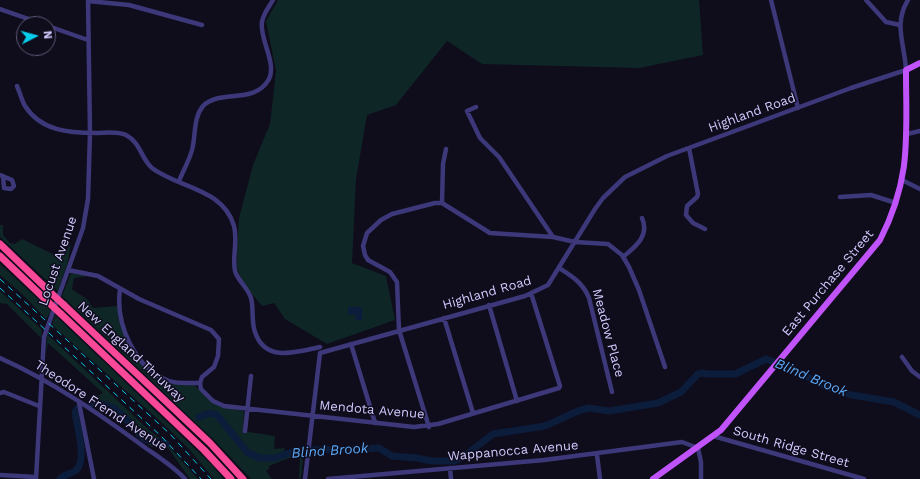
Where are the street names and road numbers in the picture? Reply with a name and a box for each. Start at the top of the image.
street label: Highland Road [706,90,798,136]
street label: Locust Avenue [35,214,81,308]
street label: East Purchase Street [779,227,877,339]
street label: Highland Road [441,273,533,313]
street label: Meadow Place [589,287,627,379]
street label: New England Thruway [74,298,188,406]
street label: Theodore Fremd Avenue [32,357,170,455]
street label: Mendota Avenue [319,398,425,422]
street label: South Ridge Street [731,423,851,471]
street label: Wappanocca Avenue [447,438,579,464]

